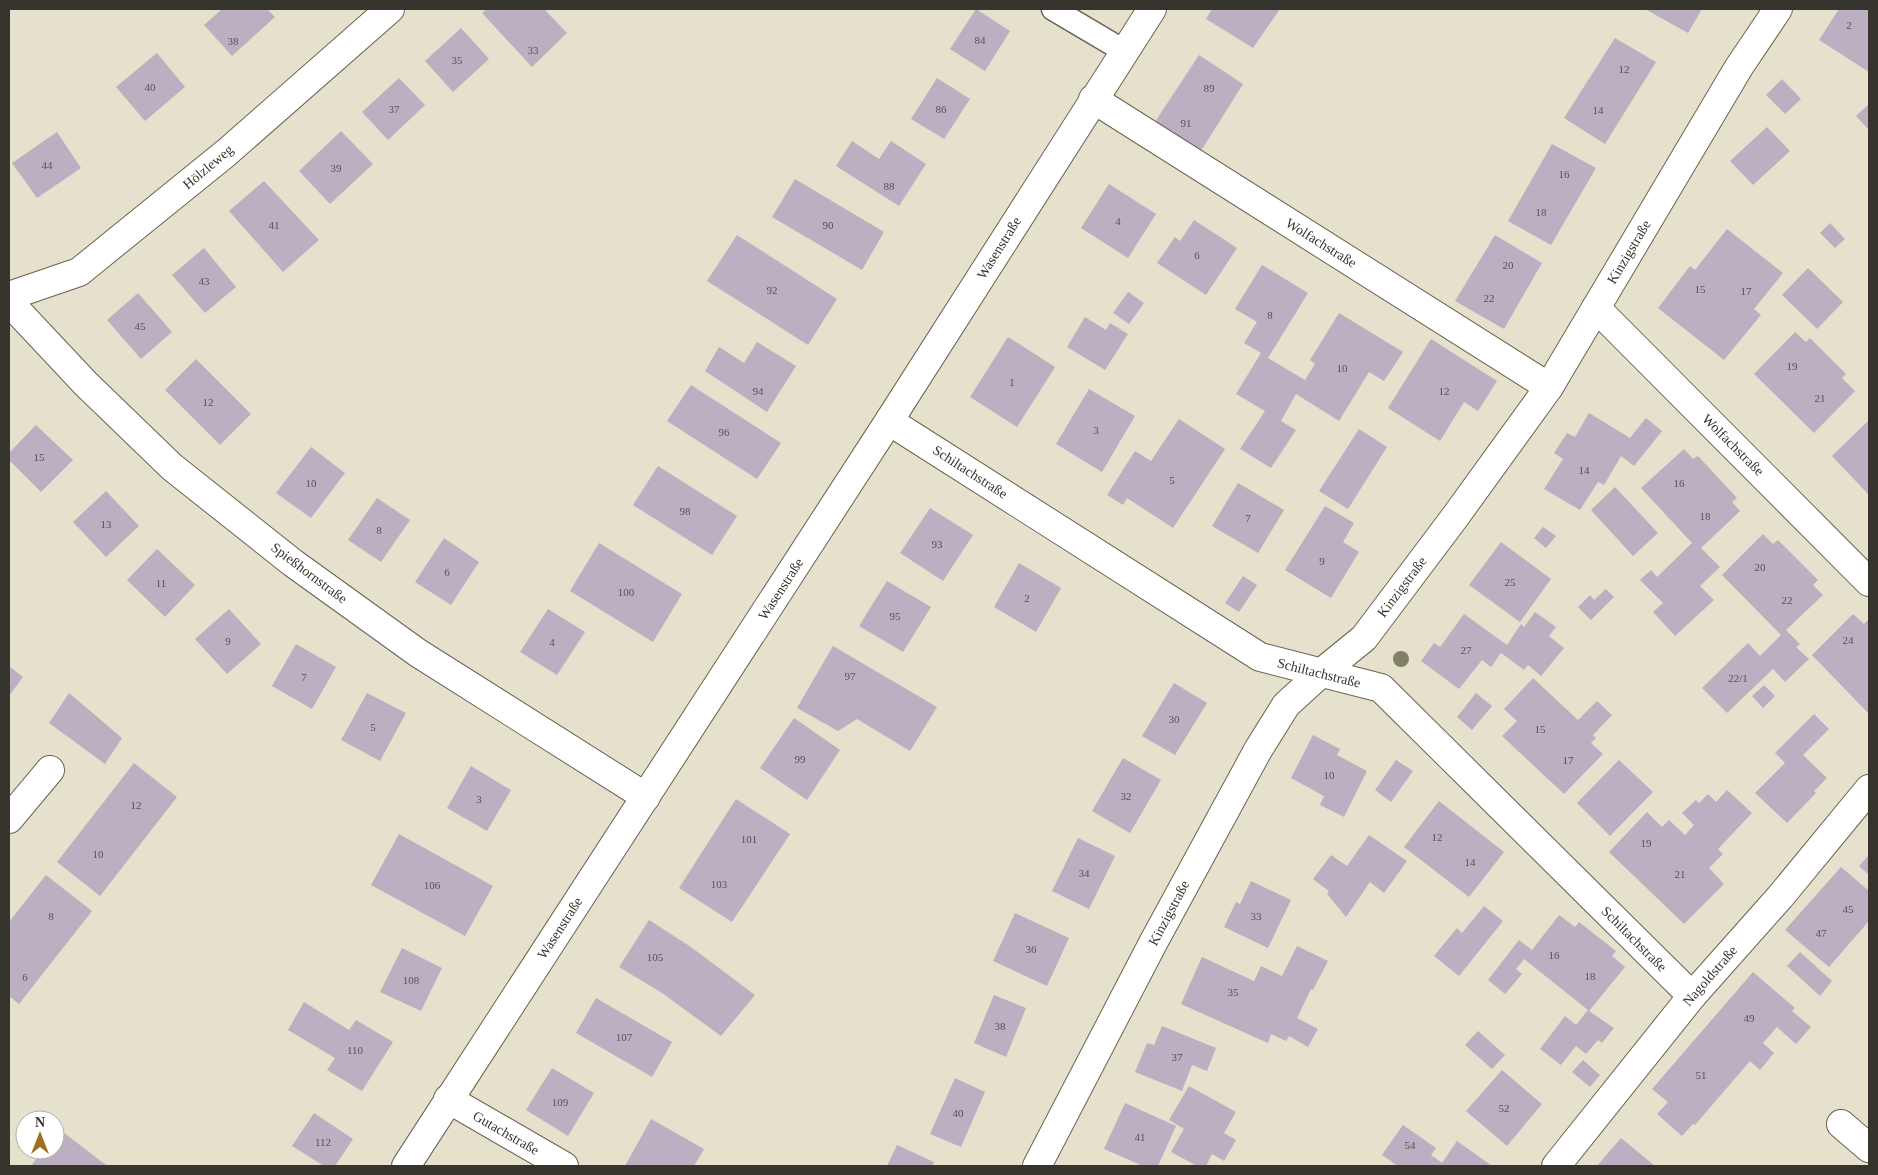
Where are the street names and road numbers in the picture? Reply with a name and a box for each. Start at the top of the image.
street label: Hölzleweg [180,142,236,192]
street label: Wasenstraße [974,214,1024,282]
street label: Wolfachstraße [1283,215,1359,271]
street label: Kinzigstraße [1604,217,1654,287]
street label: Wolfachstraße [1699,411,1767,479]
street label: Schiltachstraße [930,442,1010,502]
street label: Spießhornstraße [268,540,350,606]
street label: Kinzigstraße [1374,554,1430,620]
street label: Wasenstraße [756,555,806,623]
street label: Schiltachstraße [1276,655,1362,691]
street label: Kinzigstraße [1146,878,1192,948]
street label: Wasenstraße [535,894,585,962]
street label: Schiltachstraße [1598,903,1670,975]
street label: Nagoldstraße [1680,943,1740,1009]
street label: Gutachstraße [470,1108,542,1158]

